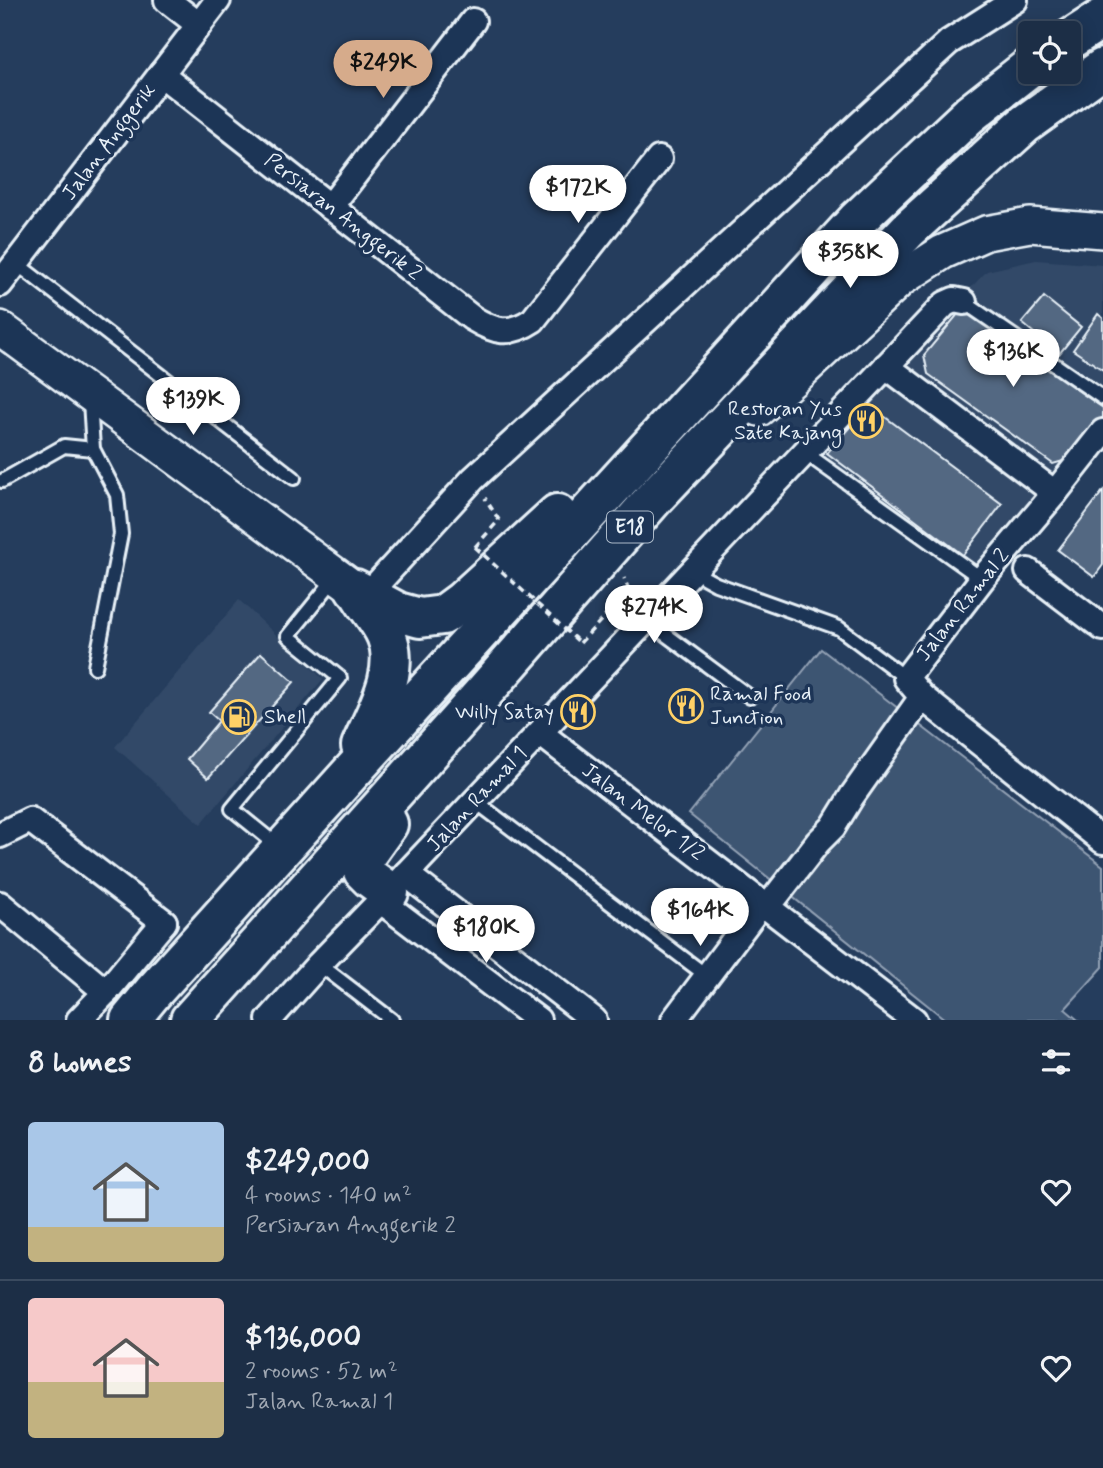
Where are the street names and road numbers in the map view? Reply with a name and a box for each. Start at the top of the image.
street label: Jalan Anggerik [56,77,164,208]
street label: Persiaran Anggerik 2 [257,147,427,289]
road number: E18 [607,512,653,542]
street label: Jalan Ramal 2 [910,543,1016,667]
street label: Jalan Ramal 1 [421,740,533,858]
street label: Jalan Melor 1/2 [576,757,710,867]

